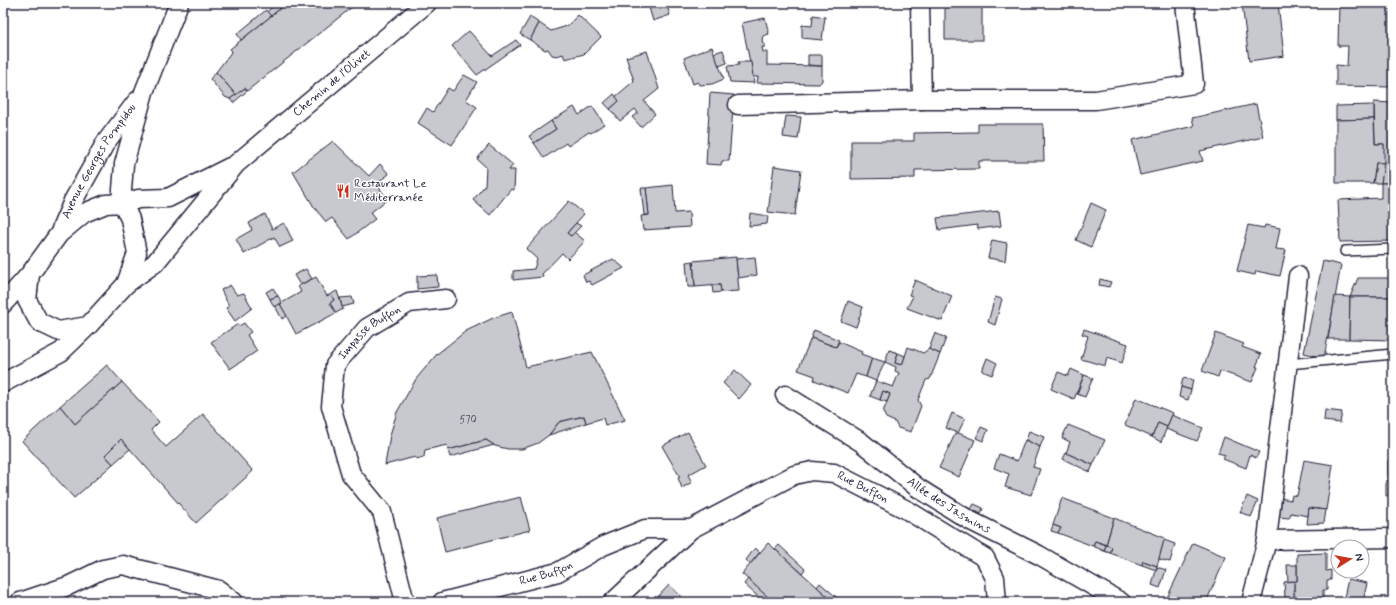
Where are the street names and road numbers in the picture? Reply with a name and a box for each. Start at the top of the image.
street label: Chemin de l'Olivet [290,46,374,121]
street label: Avenue Georges Pompidou [58,101,140,221]
street label: Impasse Buffon [335,302,404,363]
street label: Rue Buffon [834,468,891,507]
street label: Allée des Jasmins [903,474,994,538]
street label: Rue Buffon [518,557,576,590]

